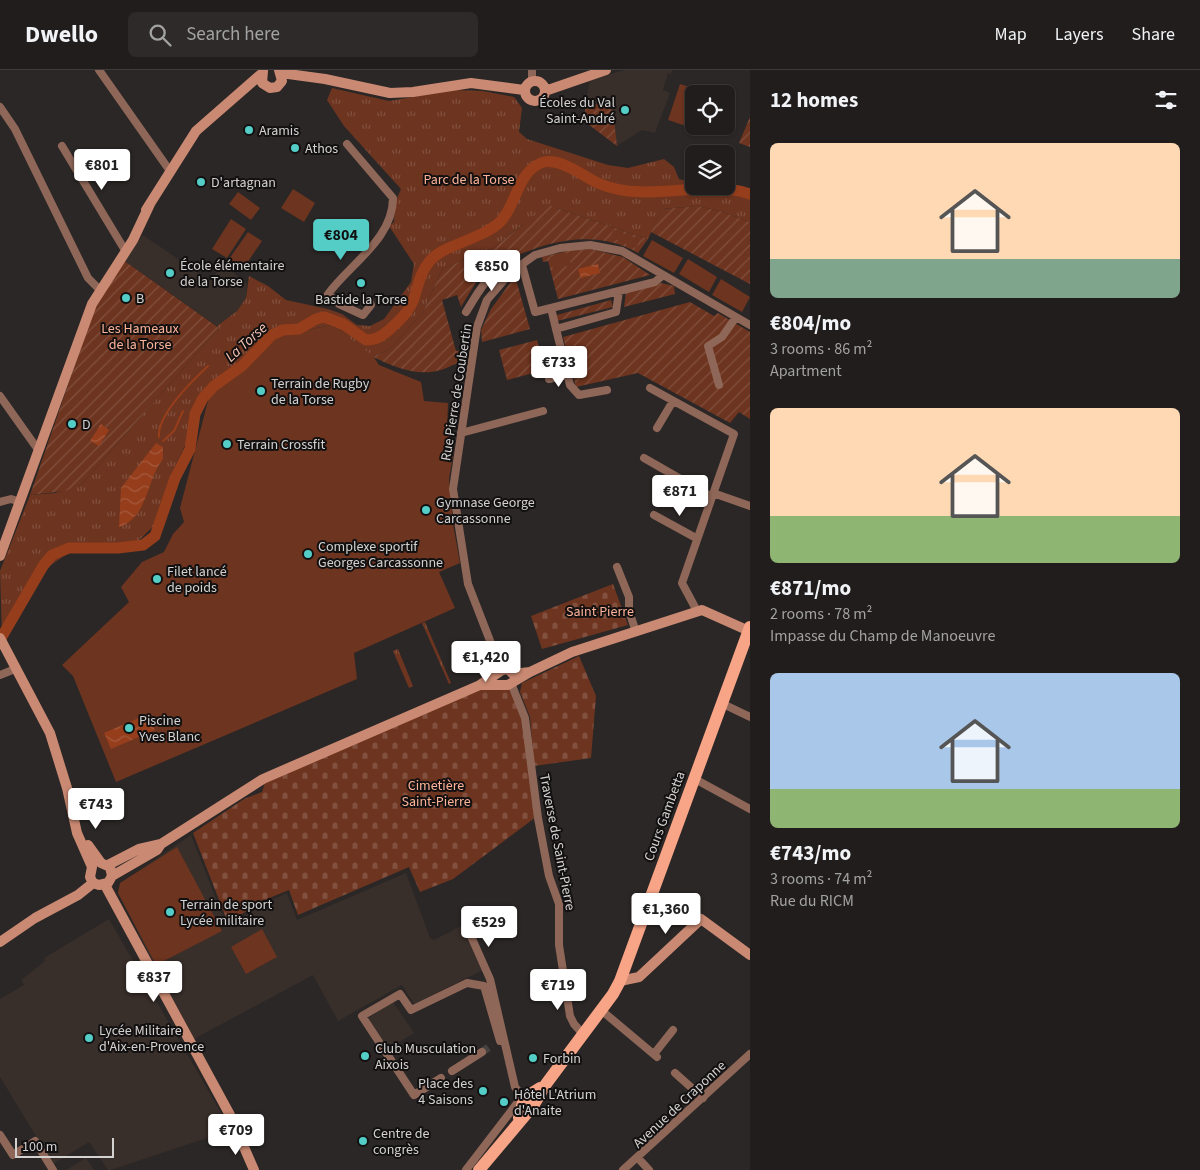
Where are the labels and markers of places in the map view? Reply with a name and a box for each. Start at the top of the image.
place label: Écoles du Val Saint-André [539,93,615,129]
marker: Écoles du Val Saint-André [619,104,631,116]
place label: Aramis [259,121,299,141]
marker: Aramis [243,124,255,136]
place label: Athos [305,139,338,159]
marker: Athos [289,142,301,154]
pin: €801 [72,148,132,191]
place label: D'artagnan [211,173,276,193]
marker: D'artagnan [195,176,207,188]
pin: €804 [311,218,371,261]
pin: €850 [462,250,522,292]
place label: École élémentaire de la Torse [180,256,285,292]
marker: École élémentaire de la Torse [164,267,176,279]
marker: Bastide la Torse [355,277,367,289]
place label: B [136,289,144,309]
place label: Bastide la Torse [315,290,407,310]
marker: B [120,292,132,304]
pin: €733 [529,346,589,388]
place label: Terrain de Rugby de la Torse [271,374,370,410]
marker: Terrain de Rugby de la Torse [255,385,267,397]
place label: D [82,415,91,435]
marker: D [66,418,78,430]
place label: Terrain Crossfit [237,435,325,455]
marker: Terrain Crossfit [221,438,233,450]
pin: €871 [650,474,710,517]
place label: Gymnase George Carcassonne [436,493,535,529]
marker: Gymnase George Carcassonne [420,504,432,516]
place label: Complexe sportif Georges Carcassonne [318,537,443,573]
marker: Complexe sportif Georges Carcassonne [302,548,314,560]
place label: Filet lancé de poids [167,562,227,598]
marker: Filet lancé de poids [151,573,163,585]
pin: €1,420 [445,640,527,683]
place label: Piscine Yves Blanc [138,711,201,747]
marker: Piscine Yves Blanc [123,722,135,734]
pin: €743 [66,788,126,830]
pin: €1,360 [625,892,707,935]
place label: Terrain de sport Lycée militaire [180,895,272,931]
marker: Terrain de sport Lycée militaire [164,906,176,918]
pin: €529 [459,906,519,948]
pin: €837 [124,960,184,1003]
pin: €719 [528,968,588,1011]
place label: Lycée Militaire d'Aix-en-Provence [99,1021,204,1057]
marker: Lycée Militaire d'Aix-en-Provence [83,1032,95,1044]
place label: Club Musculation Aixois [375,1039,476,1075]
place label: Forbin [543,1049,581,1069]
marker: Club Musculation Aixois [359,1050,371,1062]
marker: Forbin [527,1052,539,1064]
place label: Place des 4 Saisons [418,1074,473,1110]
marker: Place des 4 Saisons [477,1085,489,1097]
place label: Hôtel L'Atrium d'Anaite [514,1085,596,1121]
marker: Hôtel L'Atrium d'Anaite [498,1096,510,1108]
pin: €709 [206,1114,266,1156]
place label: Centre de congrès [373,1124,430,1160]
marker: Centre de congrès [357,1135,369,1147]

